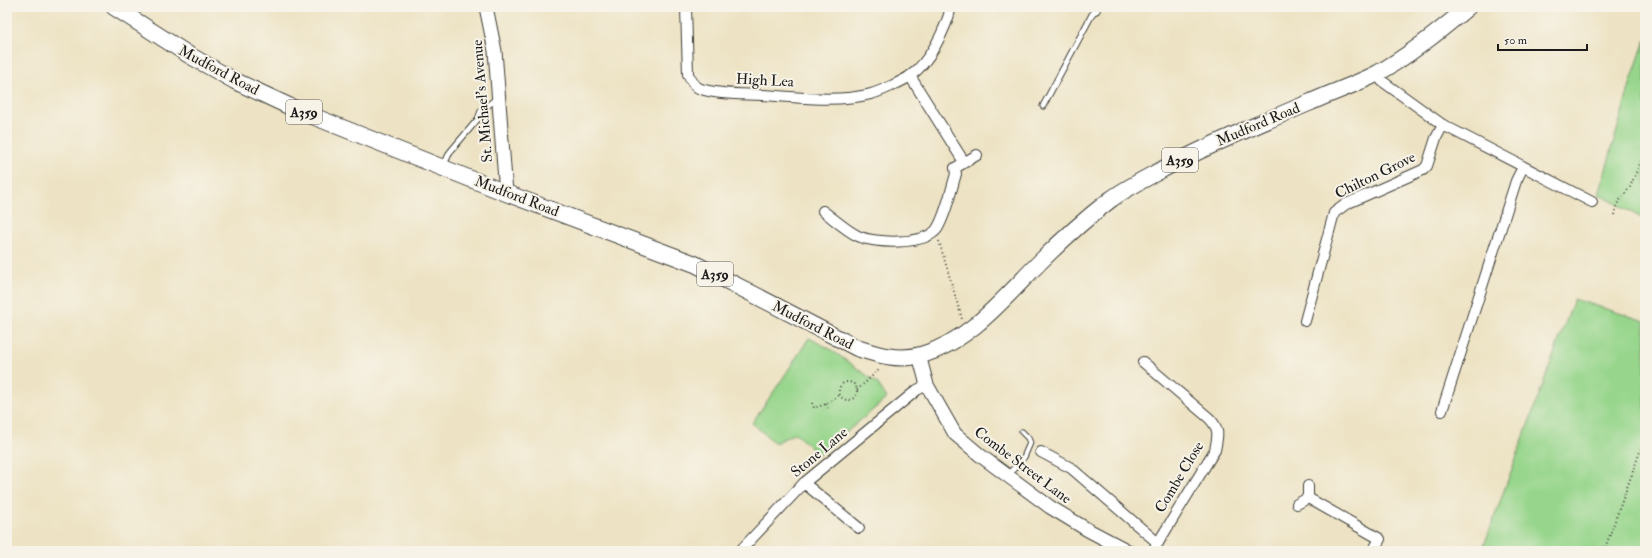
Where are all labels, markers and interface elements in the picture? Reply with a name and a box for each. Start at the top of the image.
scale bar [1498,26,1587,52]
text: 50 m [1504,33,1528,48]
street label: St. Michael's Avenue [468,39,497,163]
street label: Mudford Road [175,41,263,100]
street label: High Lea [736,69,795,92]
street label: Mudford Road [1214,98,1303,151]
road number: A359 [286,100,322,124]
road number: A359 [1162,148,1198,172]
street label: Chilton Grove [1332,148,1419,203]
street label: Mudford Road [472,172,562,221]
road number: A359 [697,262,733,286]
street label: Mudford Road [769,297,857,354]
street label: Stone Lane [787,423,852,482]
street label: Combe Street Lane [970,423,1075,508]
street label: Combe Close [1151,438,1208,516]

